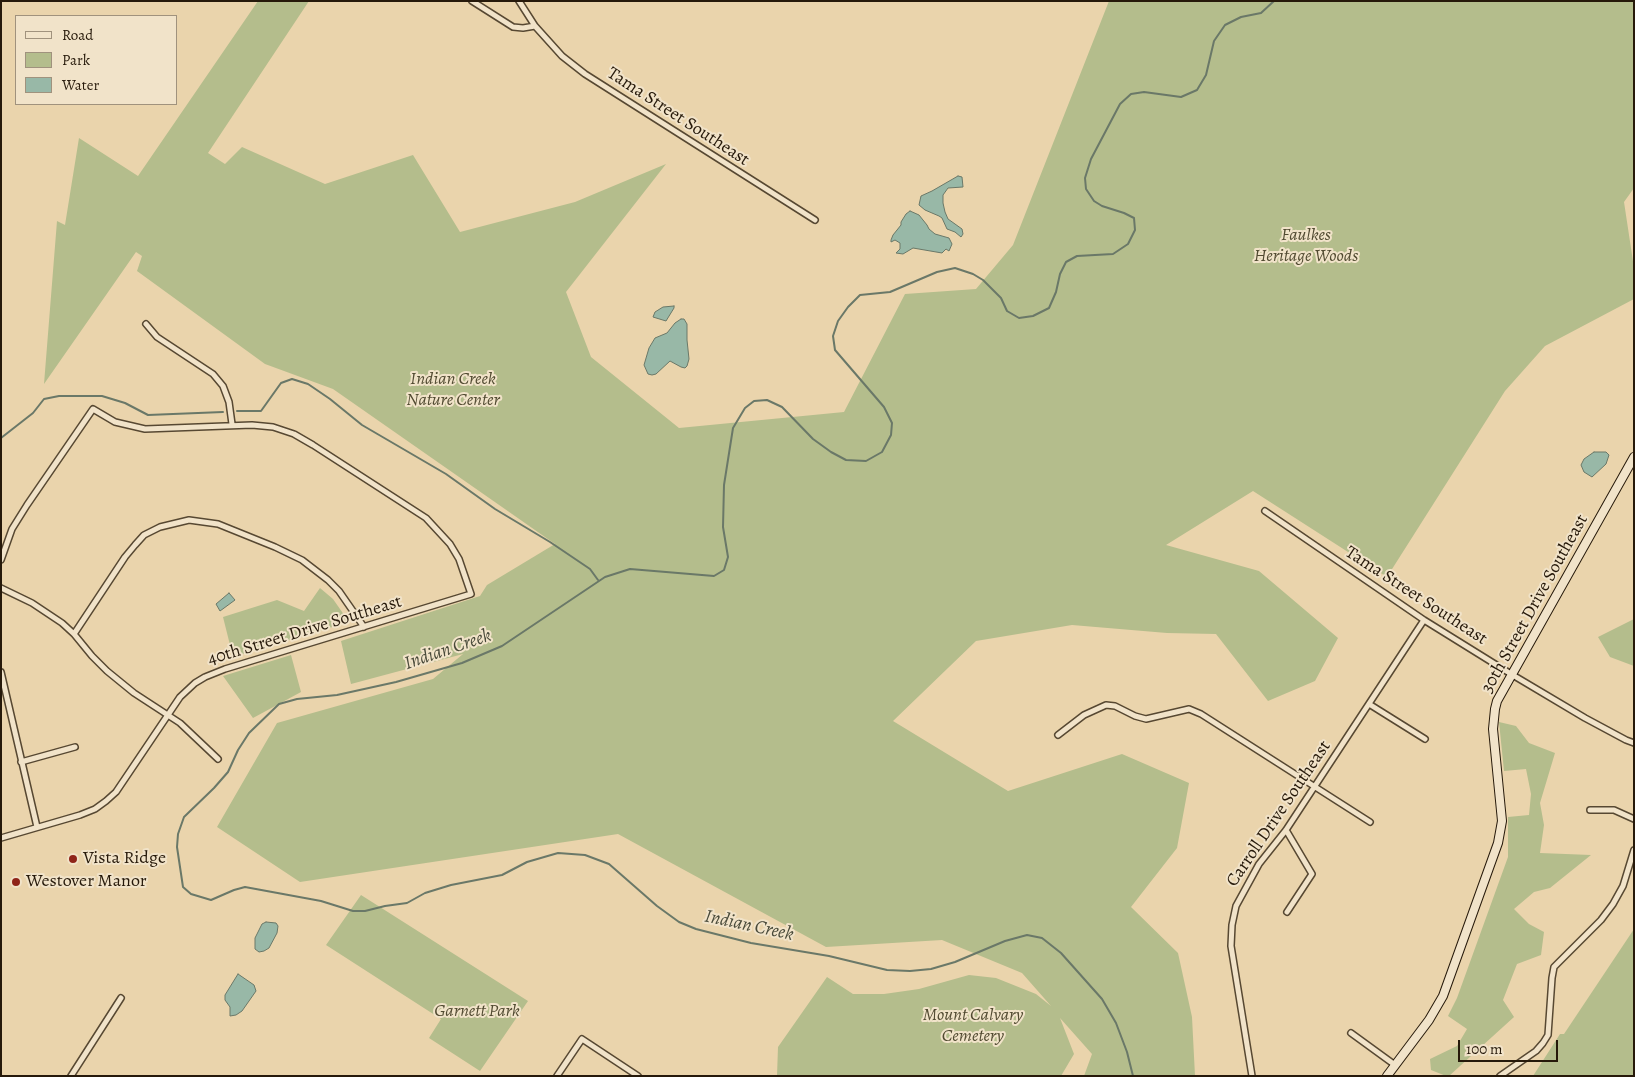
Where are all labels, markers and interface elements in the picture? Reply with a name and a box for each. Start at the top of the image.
legend [15,15,178,105]
text: Road [62,25,93,45]
text: Park [62,50,90,70]
street label: Tama Street Southeast [603,63,753,171]
text: Water [62,75,99,95]
park label: Faulkes Heritage Woods [1254,225,1358,268]
park label: Indian Creek Nature Center [406,369,500,412]
street label: 30th Street Drive Southeast [1477,511,1593,697]
street label: Tama Street Southeast [1341,542,1491,650]
street label: 40th Street Drive Southeast [205,591,405,671]
water label: Indian Creek [401,624,495,676]
street label: Carroll Drive Southeast [1222,737,1336,891]
place label: Vista Ridge [83,848,166,870]
marker: Vista Ridge [67,853,79,865]
place label: Westover Manor [26,871,147,893]
marker: Westover Manor [10,876,22,888]
water label: Indian Creek [702,905,796,947]
park label: Garnett Park [434,1001,520,1023]
park label: Mount Calvary Cemetery [923,1005,1023,1048]
scale bar [1460,1030,1560,1062]
text: 100 m [1466,1039,1503,1059]

